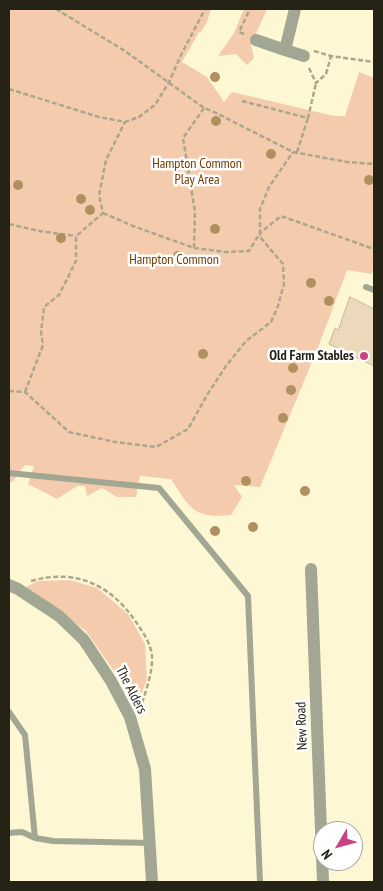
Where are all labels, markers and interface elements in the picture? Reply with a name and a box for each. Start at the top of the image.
park label: Hampton Common Play Area [152,156,242,188]
park label: Hampton Common [129,252,219,268]
place label: Old Farm Stables [269,348,354,364]
marker: Old Farm Stables [358,350,370,362]
street label: The Alders [112,663,150,717]
street label: New Road [293,702,311,750]
north arrow [313,821,363,871]
text: N [317,846,336,863]

